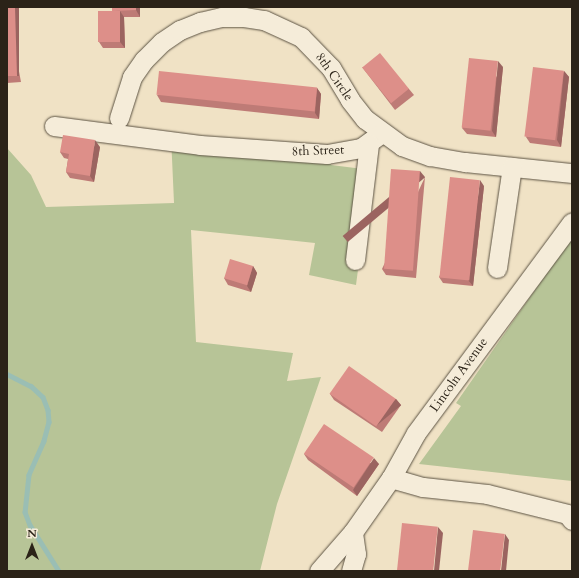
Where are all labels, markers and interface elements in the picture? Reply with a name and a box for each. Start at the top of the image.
street label: 8th Circle [312,50,356,104]
street label: 8th Street [291,142,345,160]
street label: Lincoln Avenue [427,335,491,415]
north arrow [12,526,52,566]
text: N [27,526,37,541]

